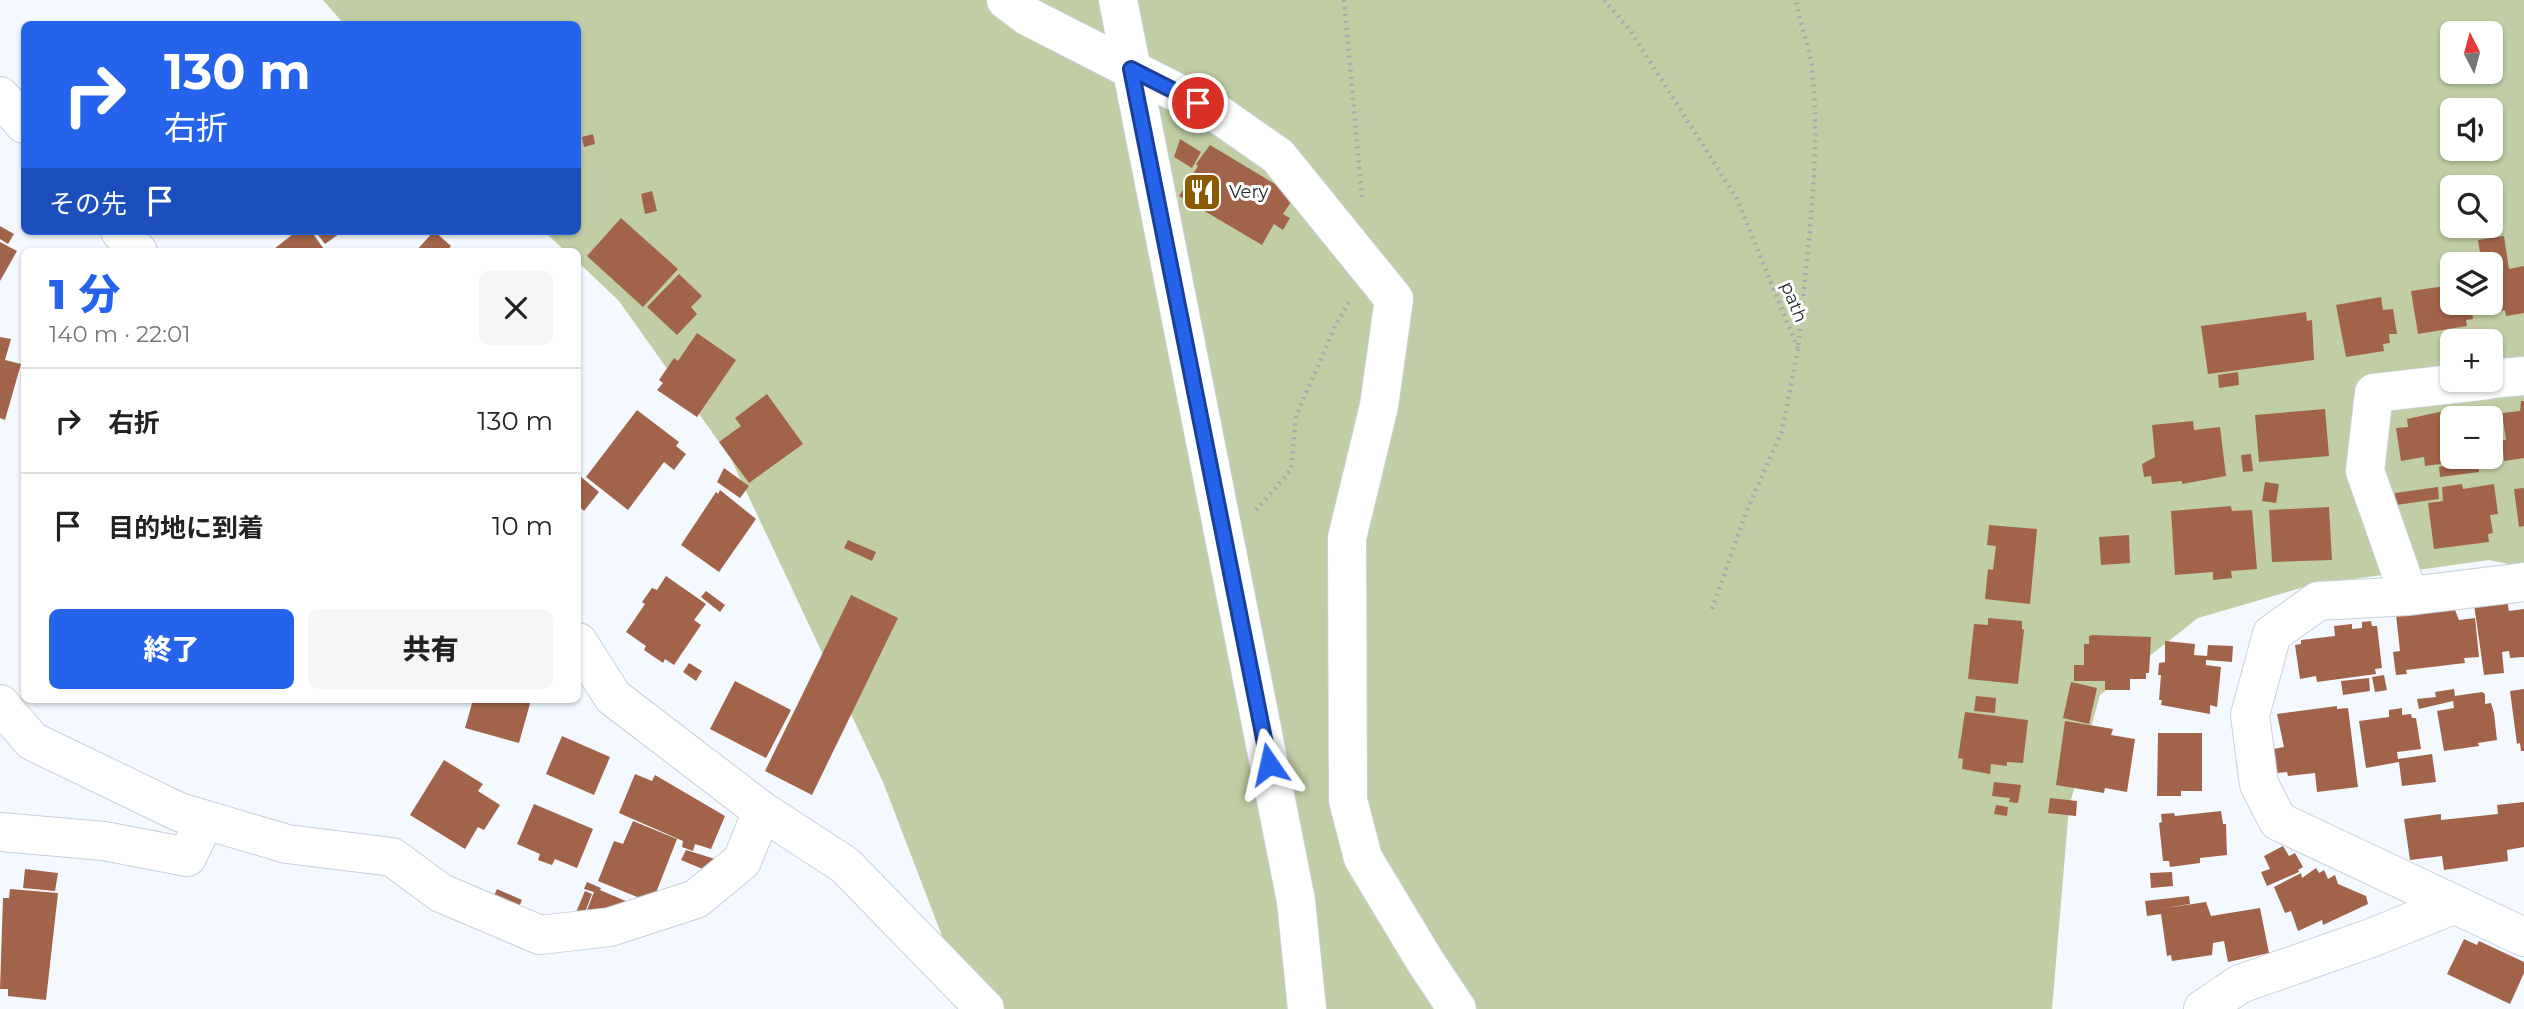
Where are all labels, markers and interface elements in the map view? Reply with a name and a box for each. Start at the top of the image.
north arrow [2440,21,2502,84]
map controls [2440,21,2503,469]
text: 130 m [164,42,311,101]
icon: right [49,49,140,140]
pin [1168,73,1228,133]
icon: arrive [1179,84,1217,122]
button: sound [2440,98,2503,161]
text: 右折 [164,108,228,147]
restaurant icon: Very [1181,171,1223,213]
button: search [2440,175,2503,238]
place label: Very [1229,181,1269,203]
icon: arrive [141,182,179,220]
text: その先 [49,188,127,220]
button: layers [2440,252,2503,315]
text: 1 分 [49,268,120,320]
button: close [479,271,553,345]
street label: path [1776,278,1812,326]
text: 140 m · 22:01 [49,320,191,348]
button: + [2440,329,2503,392]
icon: right [49,402,87,440]
text: 130 m [477,405,553,437]
button: − [2440,406,2503,469]
text: 右折 [108,407,160,439]
icon: arrive [49,507,87,545]
text: 10 m [492,510,553,542]
text: 目的地に到着 [108,512,264,544]
button: 終了 [49,609,294,689]
button: 共有 [308,609,553,689]
position arrow [1232,727,1306,801]

